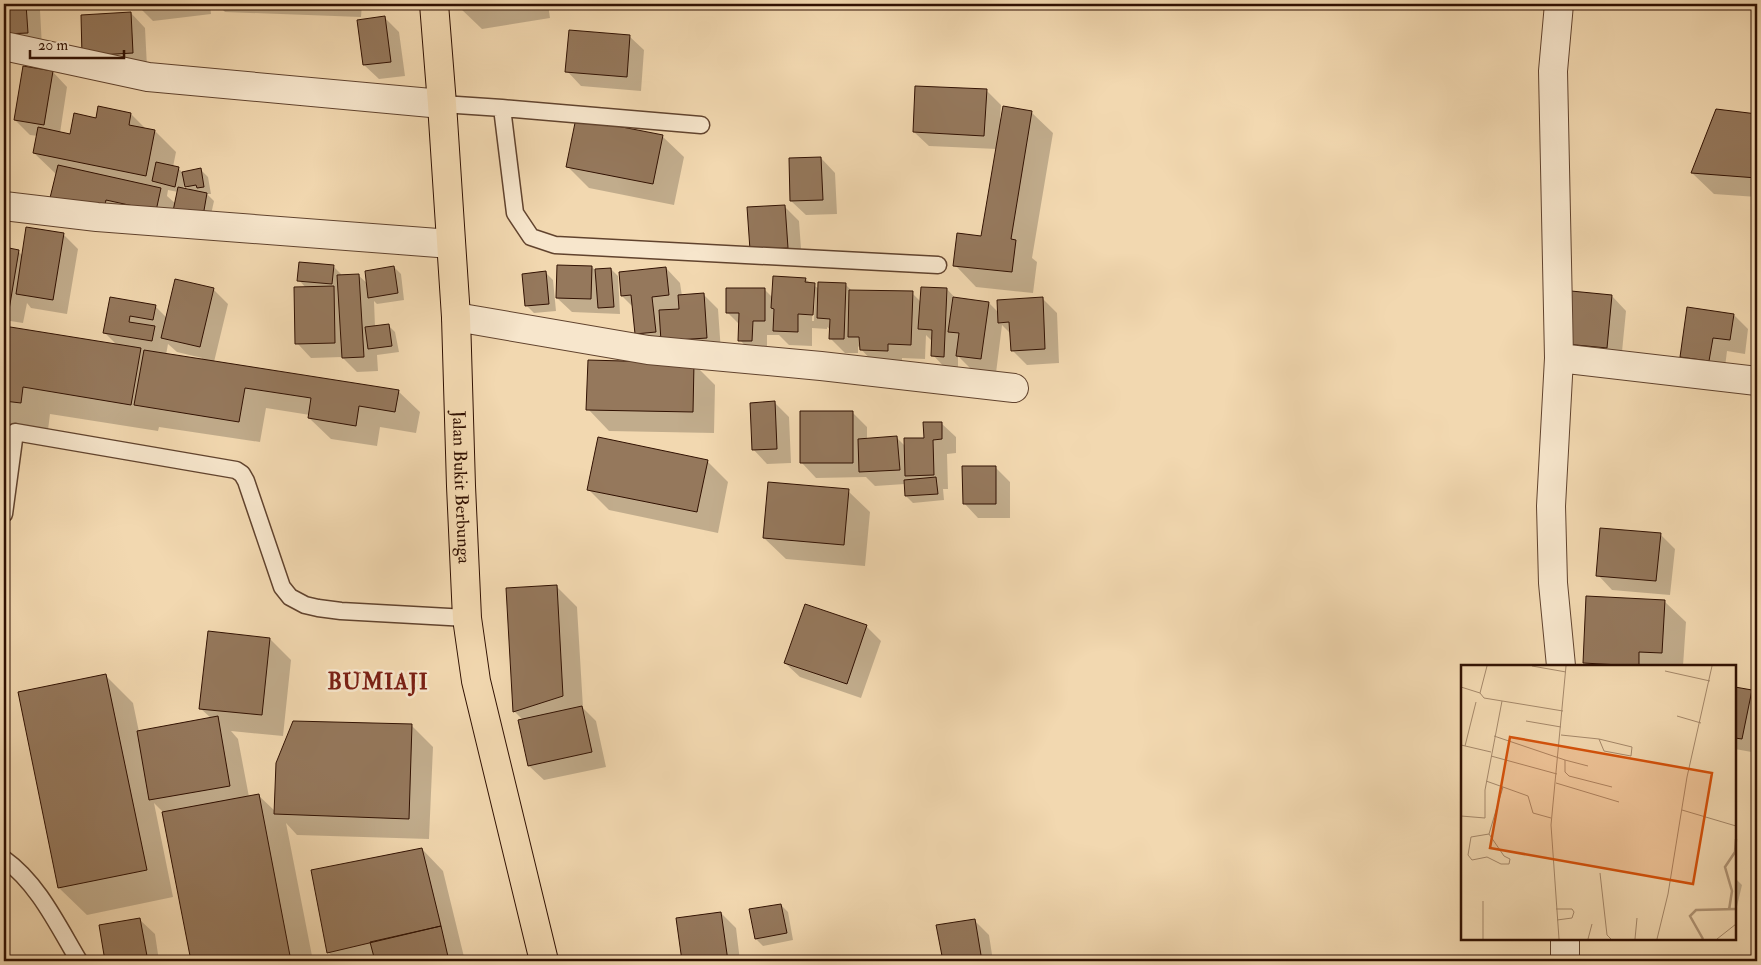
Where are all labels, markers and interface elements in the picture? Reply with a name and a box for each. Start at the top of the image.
scale bar [30,28,124,60]
text: 20 m [38,36,68,55]
street label: Jalan Bukit Berbunga [447,409,476,565]
inset map [1461,665,1736,940]
district label: BUMIAJI [327,668,429,697]

